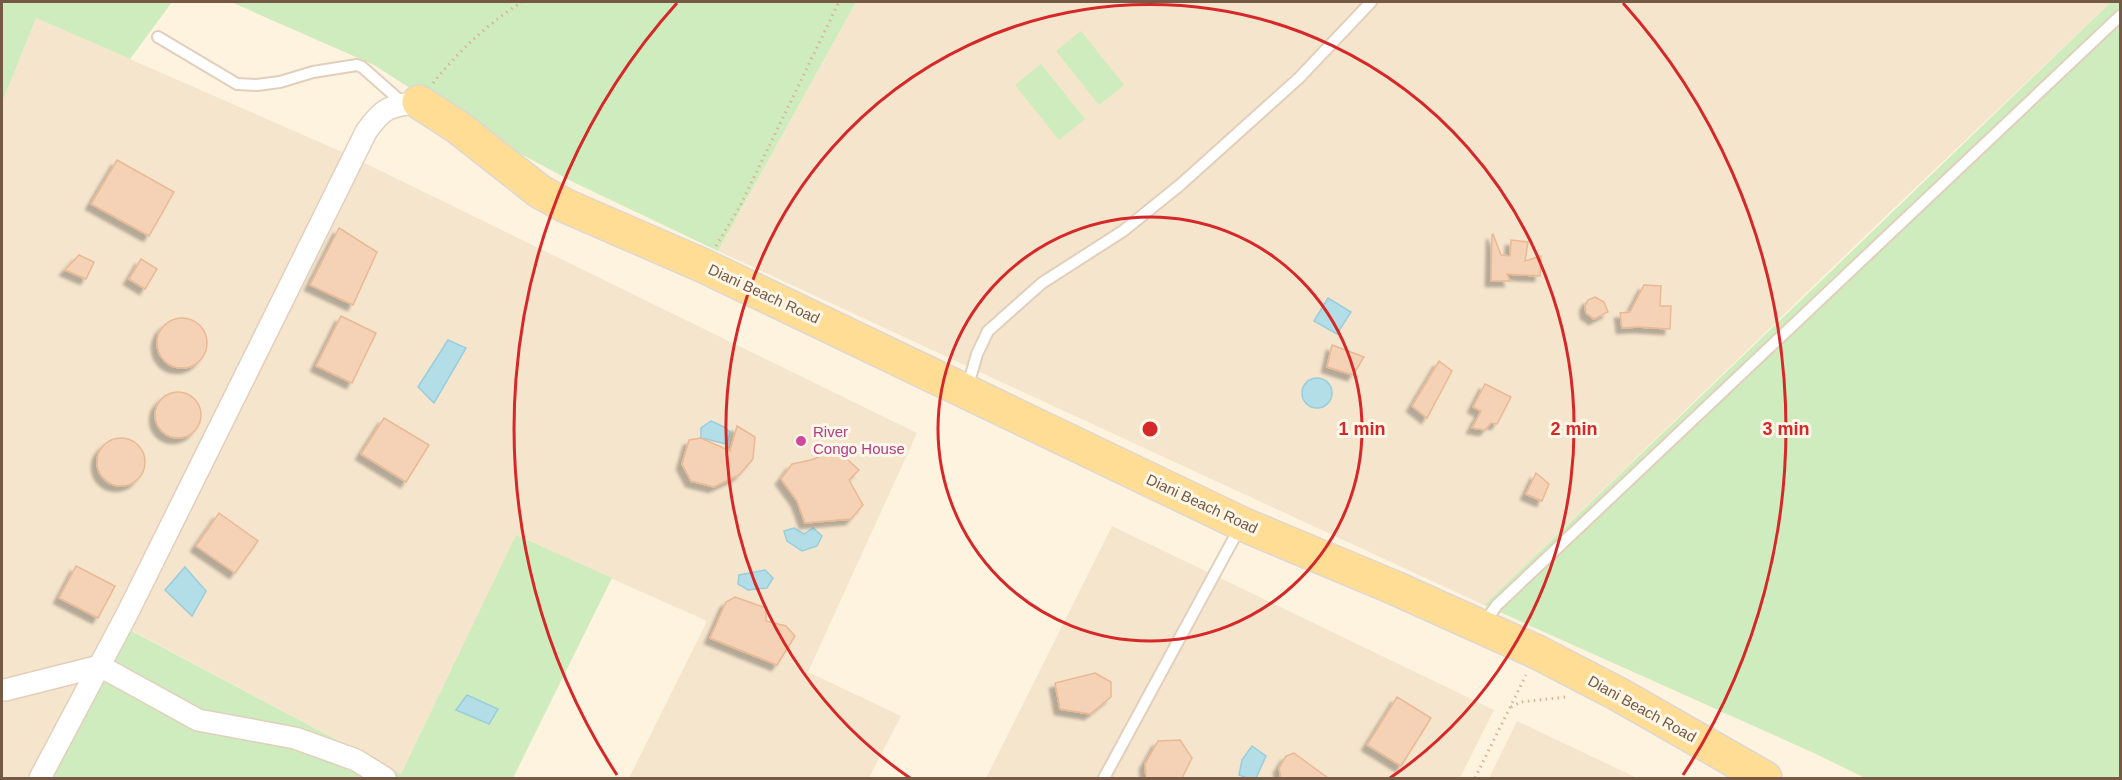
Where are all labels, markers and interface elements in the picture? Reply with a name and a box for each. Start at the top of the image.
street label: Diani Beach Road [706,260,823,327]
centre of rings [1140,419,1160,439]
text: 1 min [1338,419,1386,439]
text: 2 min [1550,419,1598,439]
text: 3 min [1762,419,1810,439]
place label: River Congo House [813,423,905,457]
marker: River Congo House [794,434,808,448]
street label: Diani Beach Road [1144,470,1261,537]
street label: Diani Beach Road [1585,672,1699,745]

